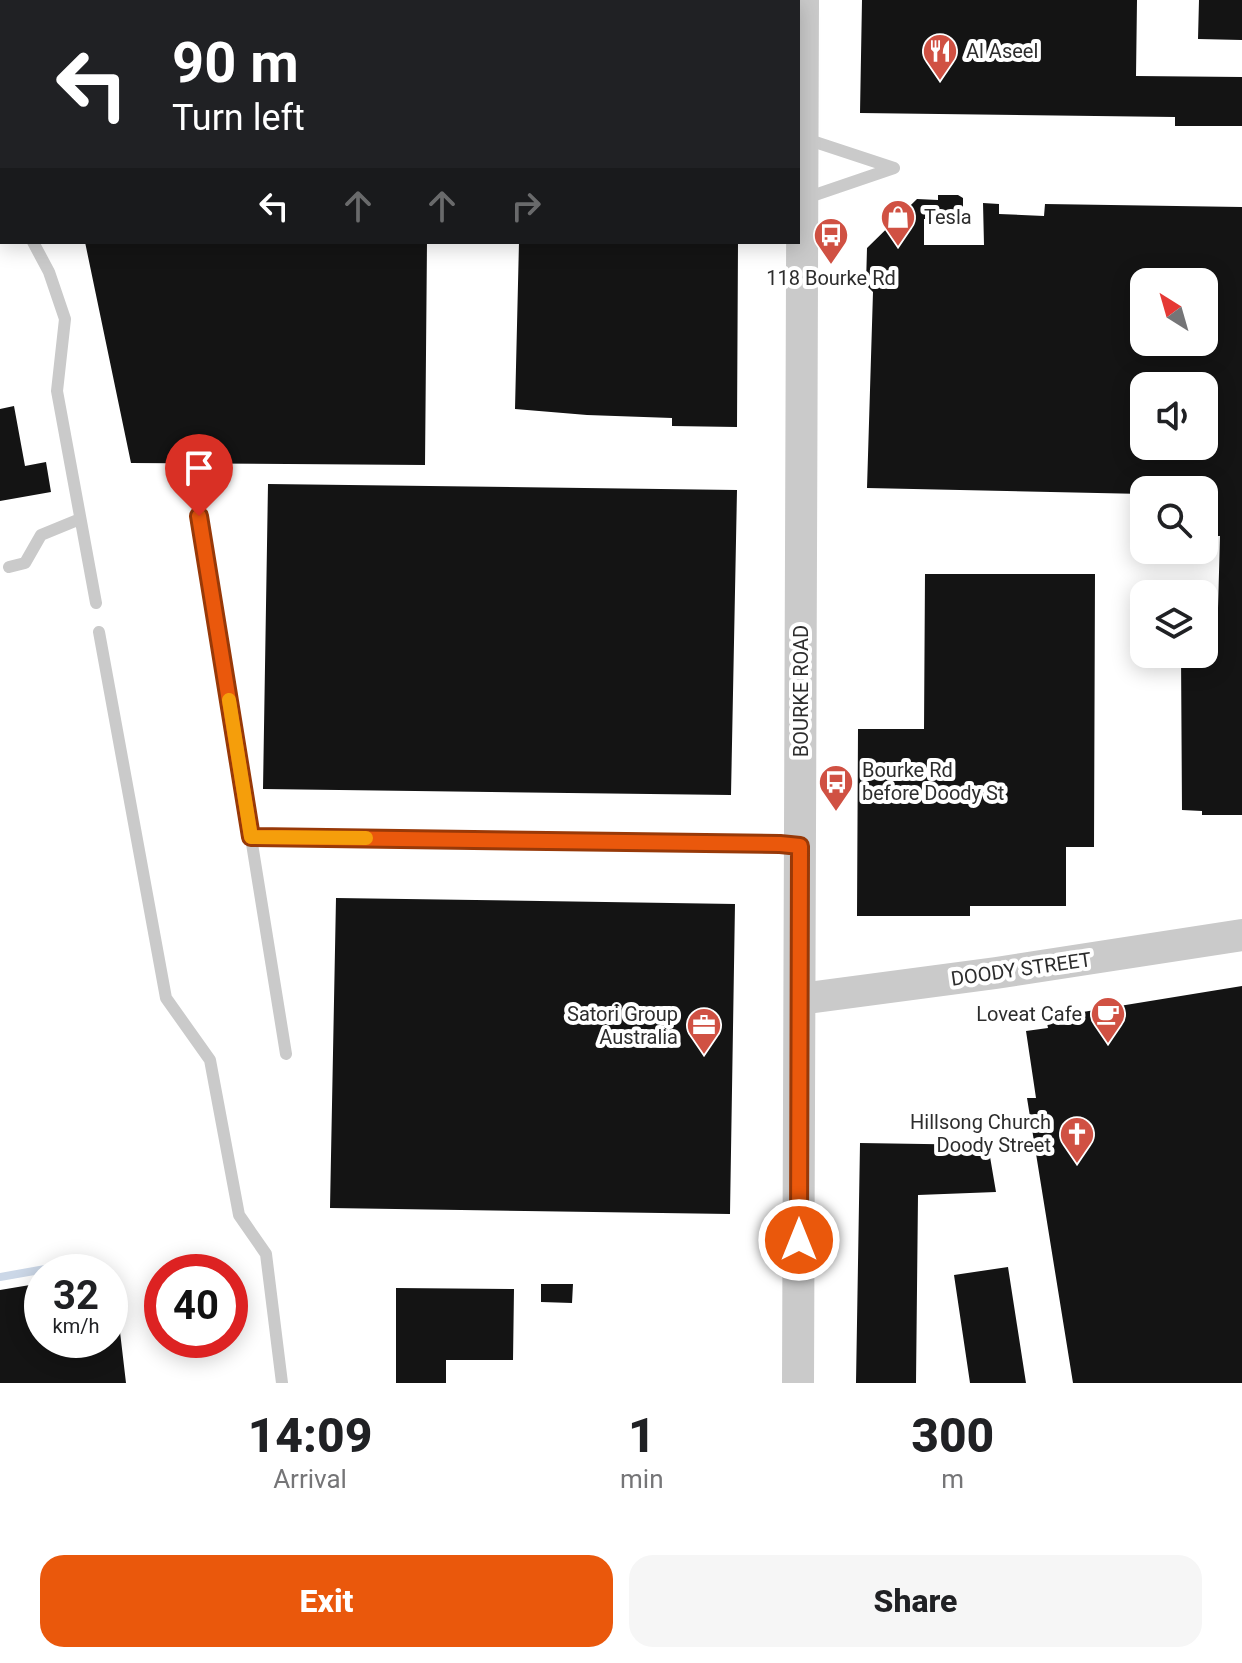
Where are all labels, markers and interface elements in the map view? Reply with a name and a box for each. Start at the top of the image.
text: 90 m [172,30,299,96]
icon: left [40,32,144,136]
restaurant icon: Al Aseel [921,32,959,82]
place label: Al Aseel [966,39,1038,63]
text: Turn left [172,97,305,139]
icon: left [252,184,296,228]
icon: ahead [336,184,380,228]
icon: ahead [420,184,464,228]
icon: right [504,184,548,228]
shop icon: Tesla [879,198,917,248]
place label: Tesla [924,205,972,229]
bus stop icon: 118 Bourke Rd [812,216,850,266]
place label: 118 Bourke Rd [766,266,896,290]
north arrow [1130,268,1218,356]
map controls [1130,268,1218,668]
button: sound [1130,372,1218,460]
pin [165,434,233,516]
icon: arrive [177,446,221,490]
button: search [1130,476,1218,564]
button: layers [1130,580,1218,668]
street label: BOURKE ROAD [789,625,813,757]
place label: Bourke Rd before Doody St [862,758,1004,805]
bus stop icon: Bourke Rd before Doody St [817,763,855,813]
street label: DOODY STREET [949,947,1093,991]
cafe icon: Loveat Cafe [1089,995,1127,1045]
place label: Satori Group Australia [567,1002,678,1049]
place label: Loveat Cafe [976,1002,1082,1026]
office icon: Satori Group Australia [685,1006,723,1056]
place label: Hillsong Church Doody Street [910,1110,1051,1157]
church icon: Hillsong Church Doody Street [1058,1115,1096,1165]
position arrow [757,1198,841,1282]
speed limit sign: 40 [144,1254,248,1358]
text: 32 [53,1272,99,1319]
text: km/h [53,1314,99,1338]
text: 14:09 [248,1407,372,1464]
text: 1 [628,1407,656,1464]
text: 300 [911,1407,994,1464]
text: Arrival [273,1464,347,1494]
text: min [620,1464,664,1494]
text: m [941,1464,964,1494]
button: Exit [40,1555,613,1647]
button: Share [629,1555,1202,1647]

